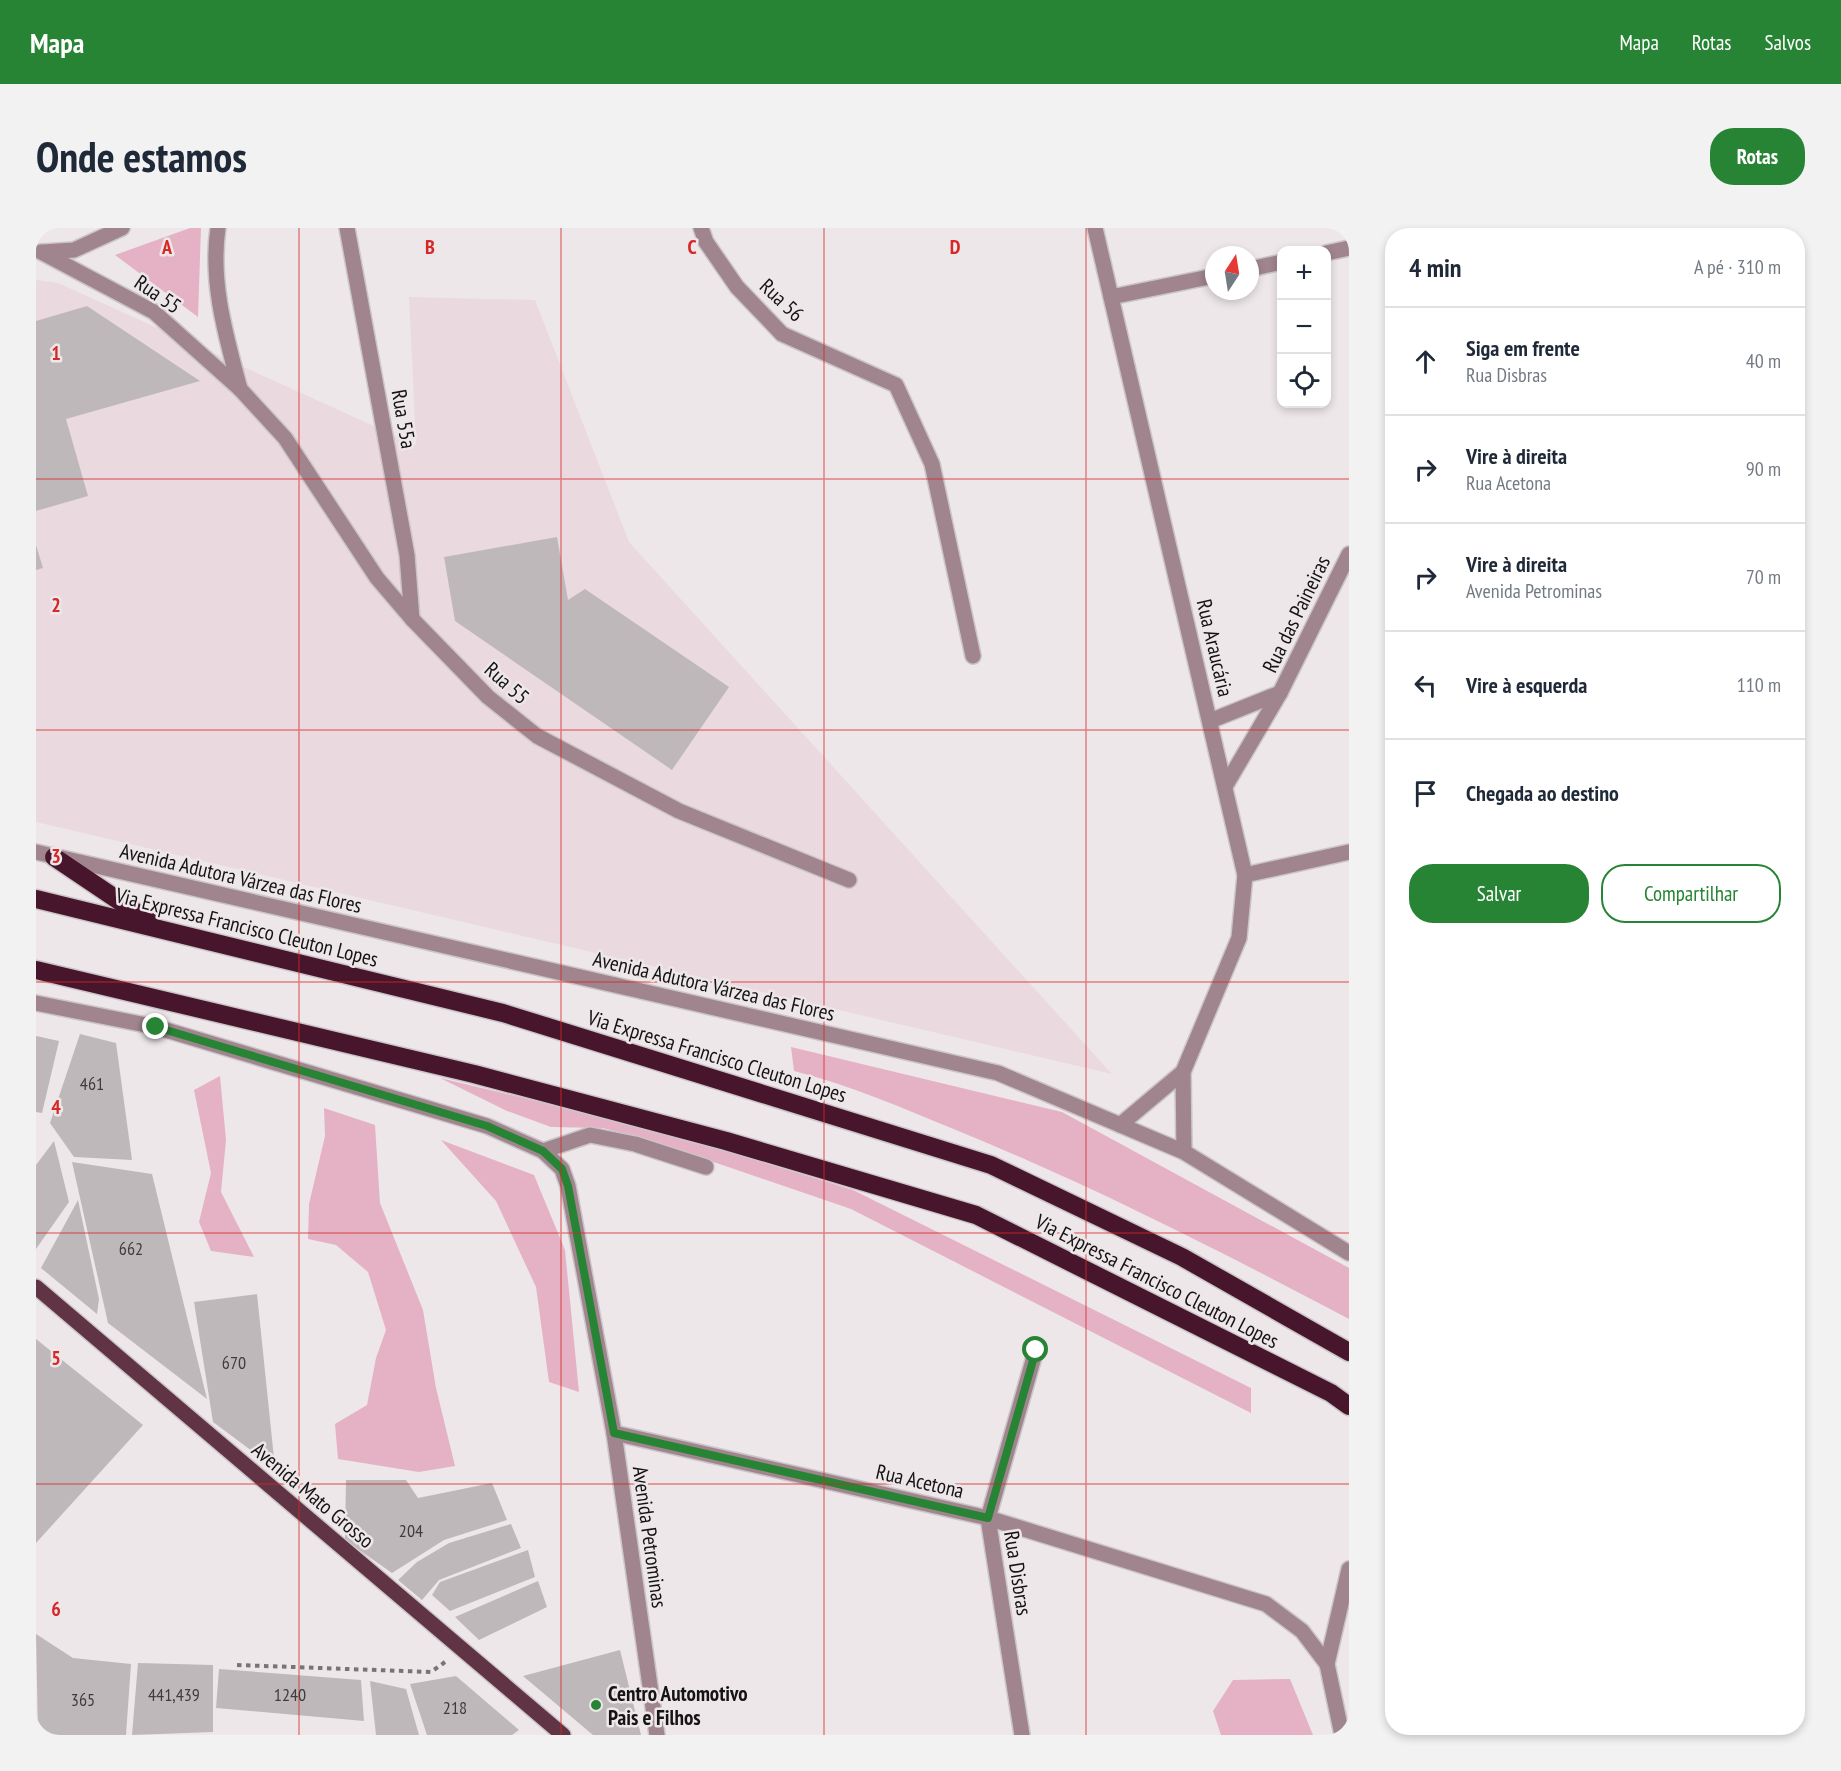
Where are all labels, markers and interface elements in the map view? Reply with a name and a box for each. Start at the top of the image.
text: Mapa [30,24,84,61]
text: Mapa [1619,29,1659,56]
text: Rotas [1692,29,1731,56]
text: Salvos [1764,29,1811,56]
button: Rotas [1710,128,1805,185]
text: Onde estamos [36,129,247,184]
text: A [161,234,173,260]
text: B [425,234,435,260]
text: C [687,234,697,260]
text: D [950,234,961,260]
north arrow [1205,246,1259,300]
map controls [1277,246,1331,408]
button: + [1277,246,1331,300]
text: 4 min [1409,251,1462,284]
text: A pé · 310 m [1694,254,1781,280]
street label: Rua 55 [129,269,187,319]
street label: Rua 56 [754,273,810,327]
button: − [1277,300,1331,354]
text: Siga em frente [1466,334,1580,362]
text: 1 [51,340,61,366]
icon: ahead [1409,345,1442,378]
text: 40 m [1746,348,1781,374]
button: locate [1277,354,1331,408]
text: Rua Disbras [1466,362,1547,388]
street label: Rua 55a [386,387,422,451]
text: Vire à direita [1466,442,1567,470]
icon: right [1409,453,1442,486]
text: 90 m [1746,456,1781,482]
text: Rua Acetona [1466,470,1551,496]
text: Vire à direita [1466,550,1567,578]
street label: Rua das Paineiras [1256,551,1336,677]
icon: right [1409,561,1442,594]
text: 70 m [1746,564,1781,590]
text: Avenida Petrominas [1466,578,1602,604]
text: 2 [51,592,61,618]
street label: Rua Araucária [1191,597,1239,699]
street label: Rua 55 [479,656,535,710]
icon: left [1409,669,1442,702]
text: Vire à esquerda [1466,671,1587,699]
text: 110 m [1737,672,1781,698]
icon: arrive [1409,777,1442,810]
text: Chegada ao destino [1466,779,1619,807]
street label: Avenida Adutora Várzea das Flores [118,837,364,919]
text: 3 [51,843,61,869]
button: Salvar [1409,864,1589,923]
button: Compartilhar [1601,864,1781,923]
street label: Via Expressa Francisco Cleuton Lopes [112,881,381,973]
street label: Avenida Adutora Várzea das Flores [591,945,837,1027]
street label: Via Expressa Francisco Cleuton Lopes [583,1003,850,1108]
route end [142,1013,168,1039]
house number: 461 [80,1072,104,1095]
text: 4 [51,1094,61,1120]
street label: Via Expressa Francisco Cleuton Lopes [1030,1207,1283,1354]
house number: 662 [119,1237,143,1260]
route start [1022,1336,1048,1362]
text: 5 [51,1345,61,1371]
house number: 670 [222,1351,246,1374]
street label: Avenida Mato Grosso [246,1436,380,1554]
street label: Rua Acetona [873,1458,967,1504]
street label: Avenida Petrominas [627,1464,673,1610]
house number: 204 [399,1519,423,1542]
street label: Rua Disbras [998,1529,1038,1617]
text: 6 [51,1596,61,1622]
place label: Centro Automotivo Pais e Filhos [608,1680,748,1731]
house number: 441,439 [148,1683,200,1706]
house number: 1240 [274,1683,306,1706]
house number: 365 [71,1688,95,1711]
house number: 218 [443,1696,467,1719]
marker: Centro Automotivo Pais e Filhos [589,1698,603,1712]

